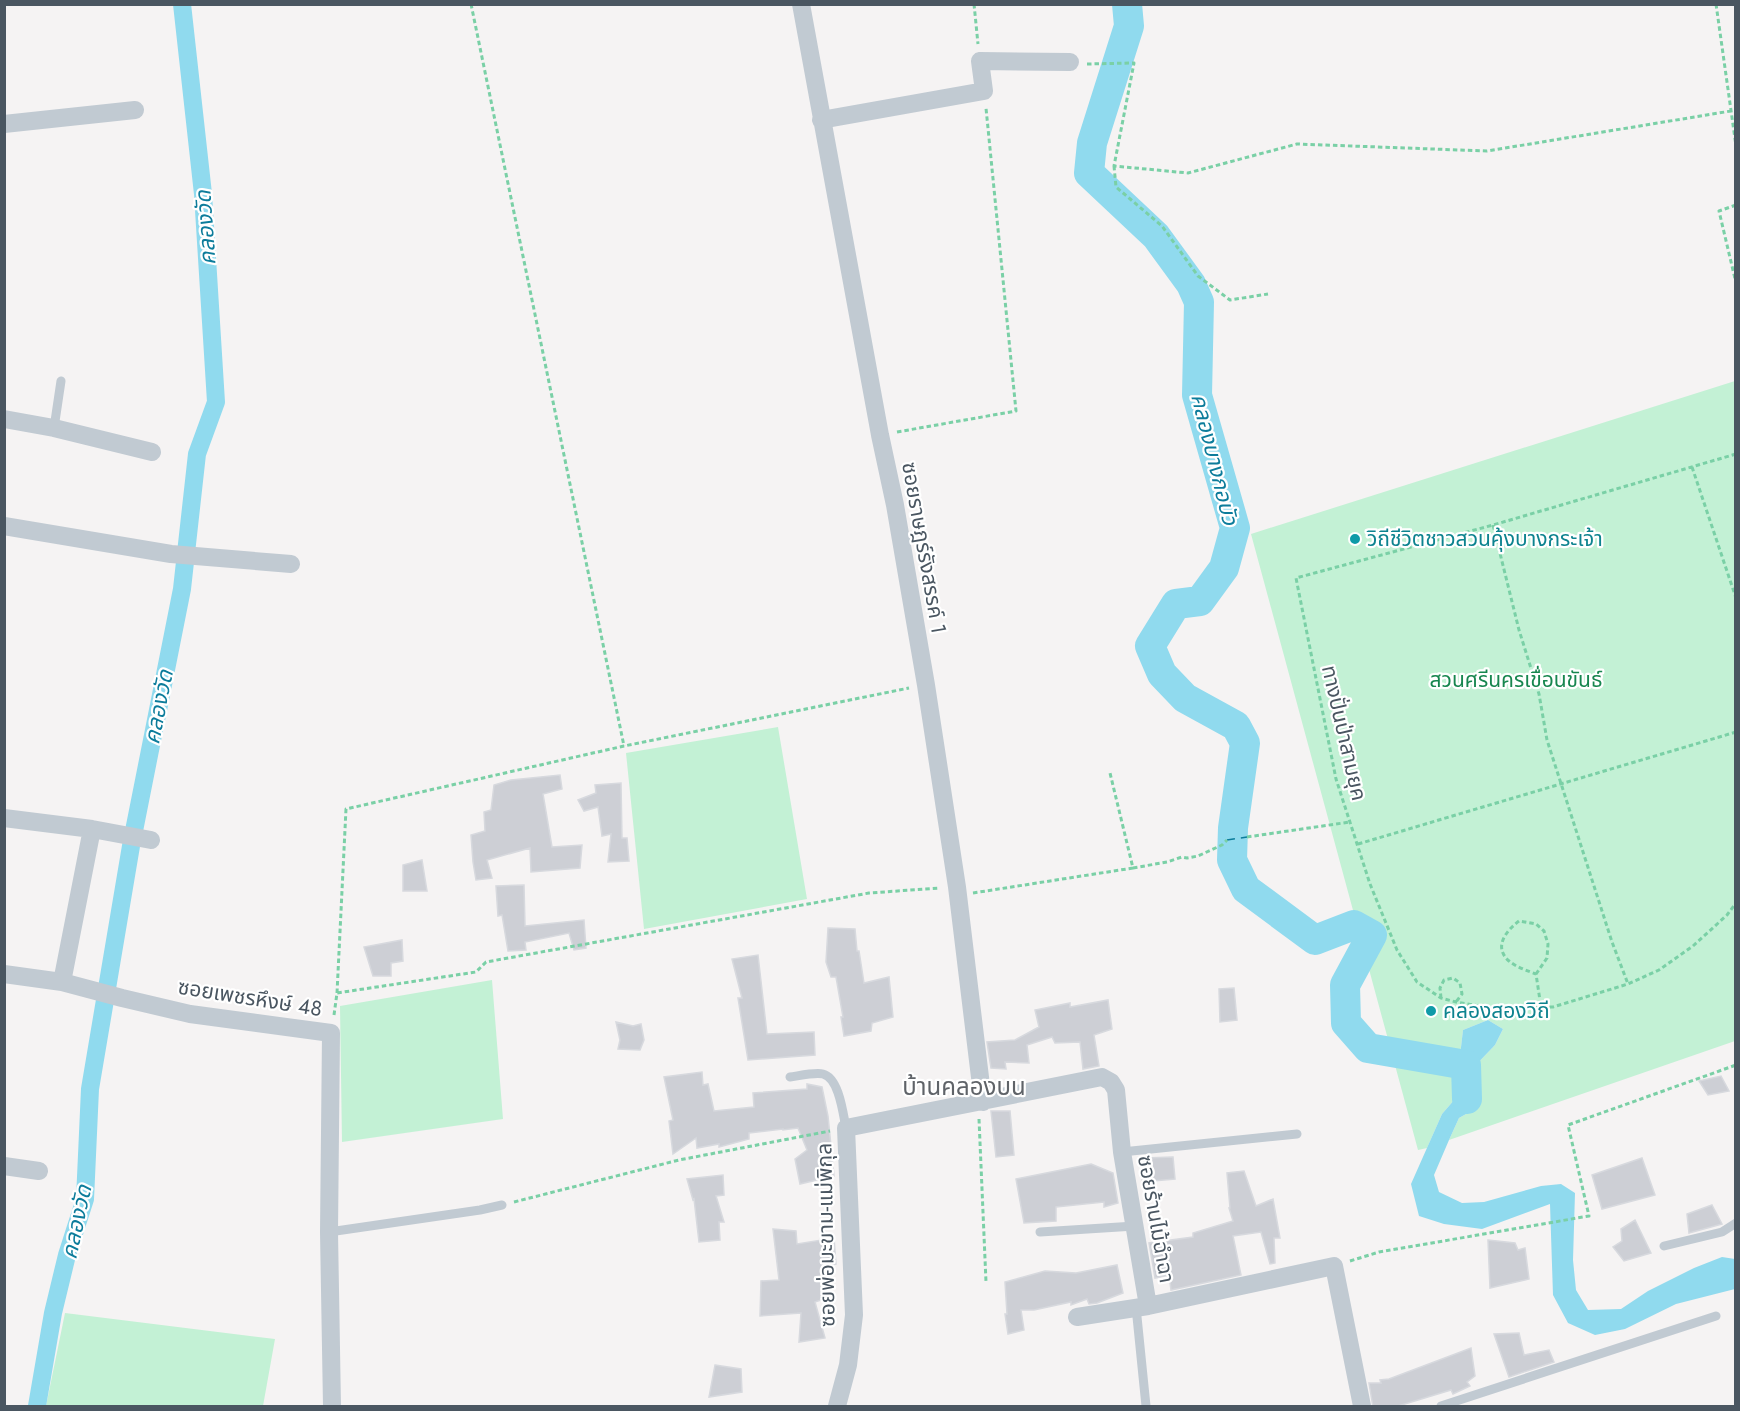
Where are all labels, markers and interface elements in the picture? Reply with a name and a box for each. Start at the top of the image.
water label: คลองวัด [186,188,224,266]
water label: คลองบางกอบัว [1183,390,1247,529]
street label: ซอยราษฎร์รังสรรค์ 1 [894,460,954,636]
place label: วิถีชีวิตชาวสวนคุ้งบางกระเจ้า [1367,524,1603,554]
marker: วิถีชีวิตชาวสวนคุ้งบางกระเจ้า [1348,532,1362,546]
street label: ทางปั่นป่าสามยุค [1314,662,1374,804]
park label: สวนศรีนครเขื่อนขันธ์ [1430,665,1603,695]
water label: คลองวัด [135,666,181,747]
street label: ซอยเพชรหึงษ์ 48 [176,972,324,1024]
place label: คลองสองวิถี [1443,996,1550,1026]
marker: คลองสองวิถี [1424,1004,1438,1018]
district label: บ้านคลองบน [902,1069,1026,1104]
street label: ซอยพ่อมะขาม-แม่พิกุล [809,1143,843,1327]
street label: ซอยร้านไม้ฉำฉา [1130,1153,1182,1285]
water label: คลองวัด [53,1181,100,1262]

